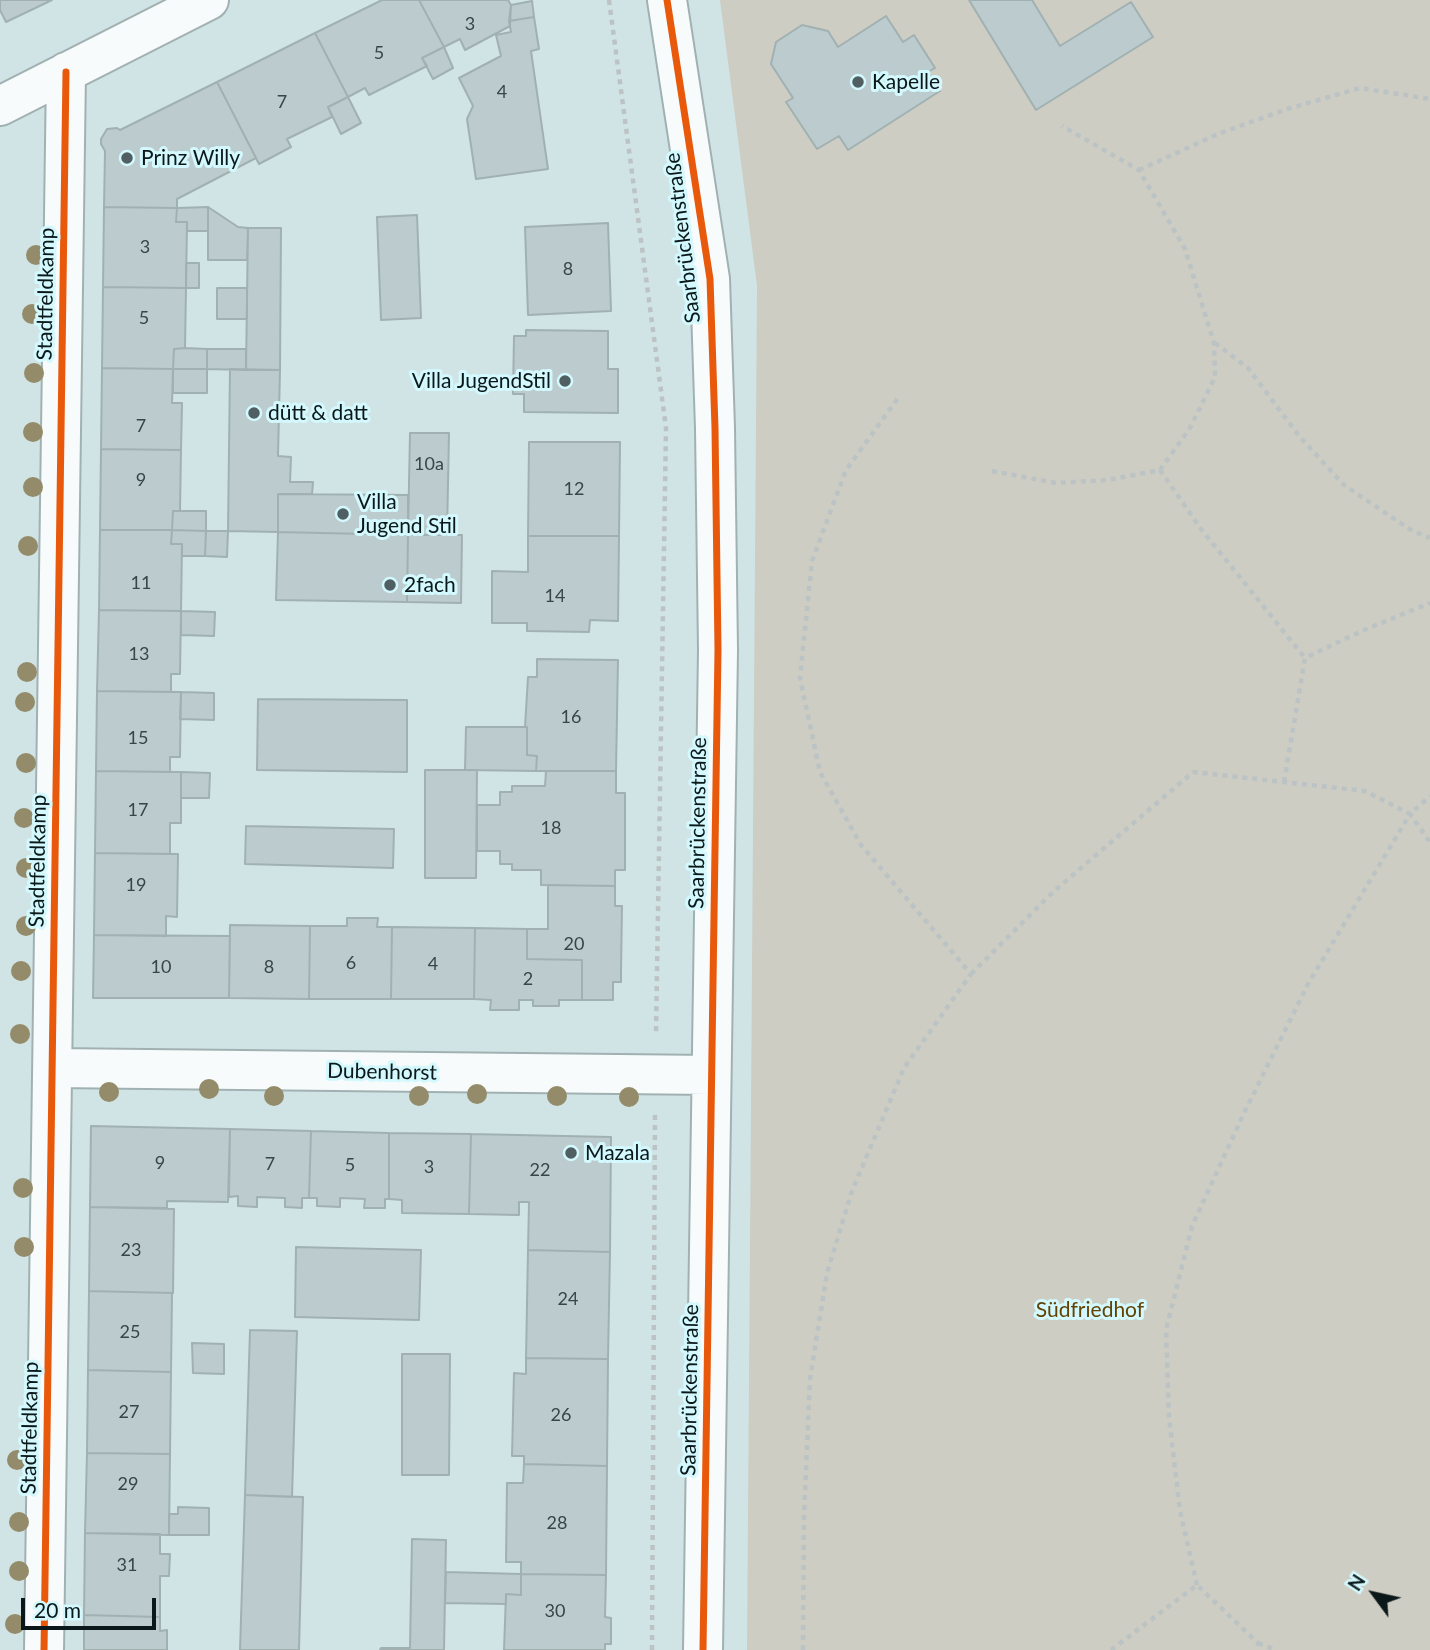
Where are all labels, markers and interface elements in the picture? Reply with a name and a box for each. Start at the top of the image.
house number: 3 [465,13,475,35]
house number: 5 [374,42,384,64]
place label: Kapelle [872,69,940,95]
marker: Kapelle [850,74,866,90]
house number: 4 [497,81,507,103]
house number: 7 [277,91,287,113]
place label: Prinz Willy [141,145,240,171]
marker: Prinz Willy [119,150,135,166]
street label: Saarbrückenstraße [660,151,706,325]
street label: Stadtfeldkamp [32,227,60,361]
house number: 3 [140,236,150,258]
house number: 8 [563,258,573,280]
house number: 5 [139,307,149,329]
place label: Villa JugendStil [412,368,551,394]
marker: Villa JugendStil [557,373,573,389]
place label: dütt & datt [268,400,368,426]
marker: dütt & datt [246,405,262,421]
house number: 7 [136,415,146,437]
house number: 10a [414,453,444,475]
house number: 9 [136,469,146,491]
house number: 12 [564,478,584,500]
place label: Villa Jugend Stil [357,489,457,539]
marker: Villa Jugend Stil [335,506,351,522]
house number: 11 [131,572,151,594]
place label: 2fach [404,572,456,598]
marker: 2fach [382,577,398,593]
house number: 14 [545,585,565,607]
house number: 13 [129,643,149,665]
house number: 16 [561,706,581,728]
house number: 15 [128,727,148,749]
street label: Saarbrückenstraße [684,737,712,909]
street label: Stadtfeldkamp [24,794,52,928]
house number: 17 [128,799,148,821]
house number: 18 [541,817,561,839]
house number: 19 [126,874,146,896]
house number: 20 [564,933,584,955]
house number: 6 [346,952,356,974]
house number: 4 [428,953,438,975]
house number: 10 [151,956,171,978]
house number: 8 [264,956,274,978]
house number: 2 [523,968,533,990]
street label: Dubenhorst [327,1058,437,1086]
place label: Mazala [585,1140,650,1166]
marker: Mazala [563,1145,579,1161]
house number: 9 [155,1152,165,1174]
house number: 7 [265,1153,275,1175]
house number: 5 [345,1154,355,1176]
house number: 3 [424,1156,434,1178]
house number: 22 [530,1159,550,1181]
house number: 23 [121,1239,141,1261]
house number: 24 [558,1288,578,1310]
park label: Südfriedhof [1036,1297,1144,1323]
street label: Saarbrückenstraße [676,1304,704,1476]
house number: 25 [120,1321,140,1343]
street label: Stadtfeldkamp [16,1361,44,1495]
house number: 27 [119,1401,139,1423]
house number: 26 [551,1404,571,1426]
house number: 29 [118,1473,138,1495]
house number: 28 [547,1512,567,1534]
house number: 31 [117,1554,137,1576]
north arrow [1339,1559,1409,1629]
text: N [1342,1570,1370,1595]
scale bar [24,1584,159,1628]
text: 20 m [34,1597,81,1622]
house number: 30 [545,1600,565,1622]

